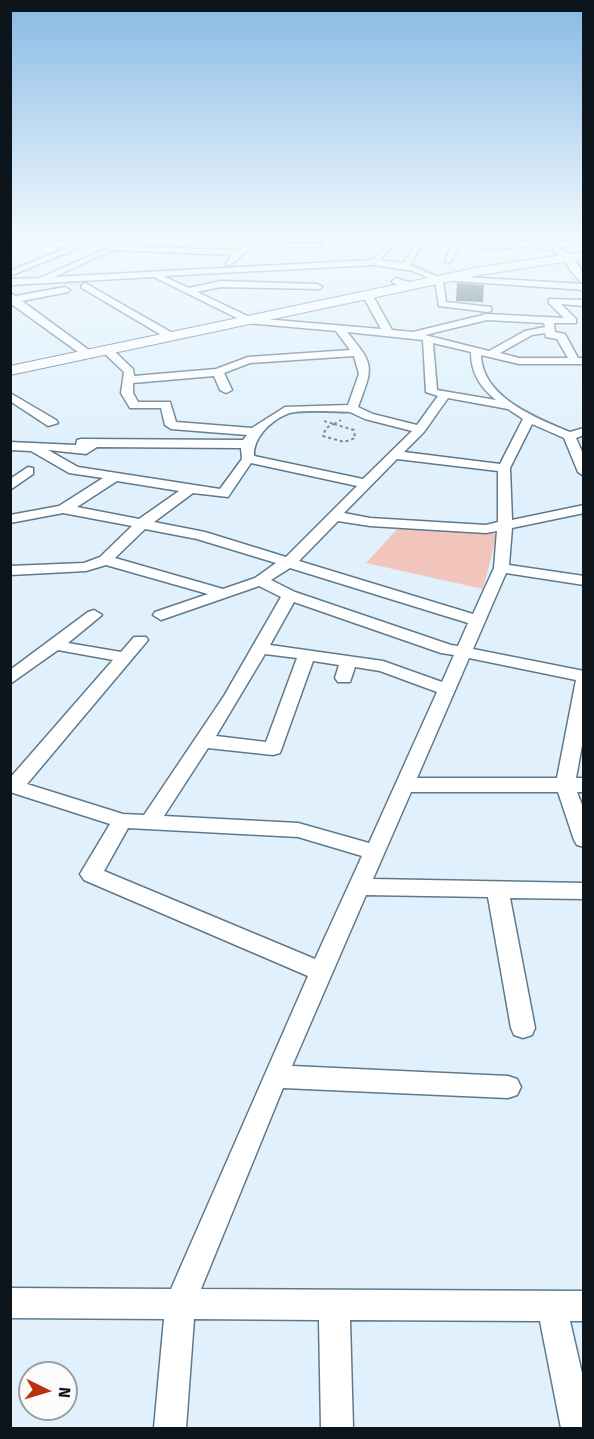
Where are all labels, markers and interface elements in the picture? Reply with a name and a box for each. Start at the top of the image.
north arrow [18,1361,78,1421]
text: N [55,1386,74,1399]

